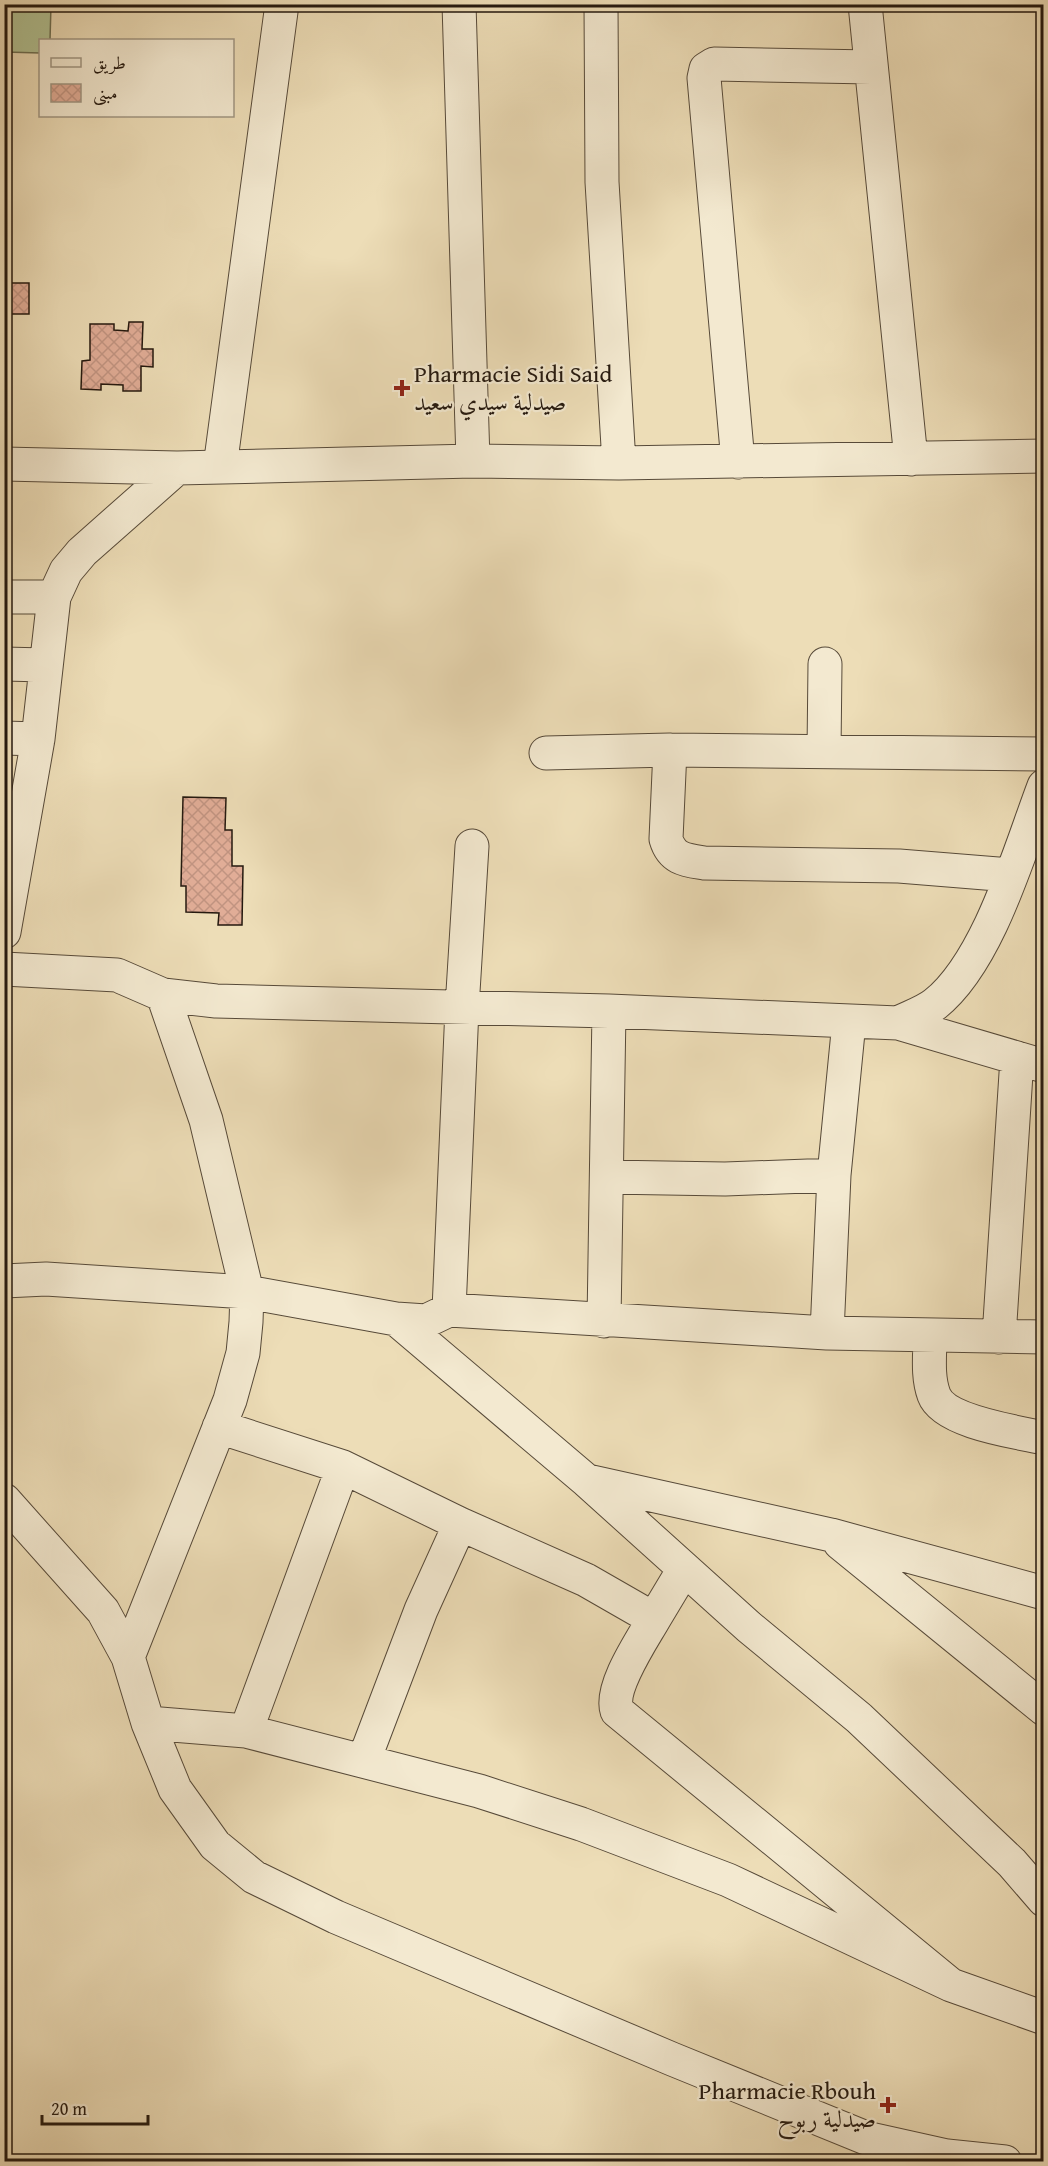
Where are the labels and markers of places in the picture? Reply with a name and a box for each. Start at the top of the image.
place label: Pharmacie Sidi Said صيدلية سيدي سعيد [414,356,613,421]
marker: Pharmacie Sidi Said صيدلية سيدي سعيد [395,381,409,395]
place label: Pharmacie Rbouh صيدلية ربوح [699,2073,877,2140]
marker: Pharmacie Rbouh صيدلية ربوح [881,2098,895,2112]

